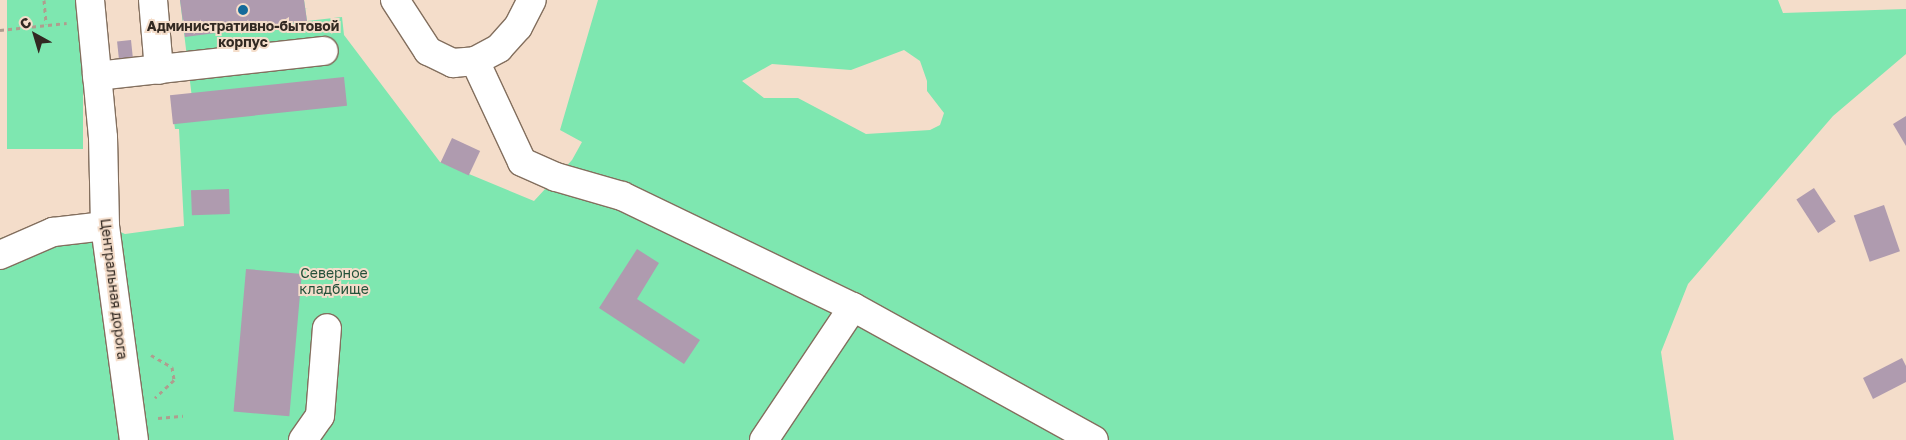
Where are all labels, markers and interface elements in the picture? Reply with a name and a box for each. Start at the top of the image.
marker: Административно-бытовой корпус [237,4,249,16]
north arrow [10,10,60,60]
text: С [16,13,34,33]
place label: Административно-бытовой корпус [147,18,339,50]
street label: Центральная дорога [97,217,131,361]
park label: Северное кладбище [299,265,369,298]

